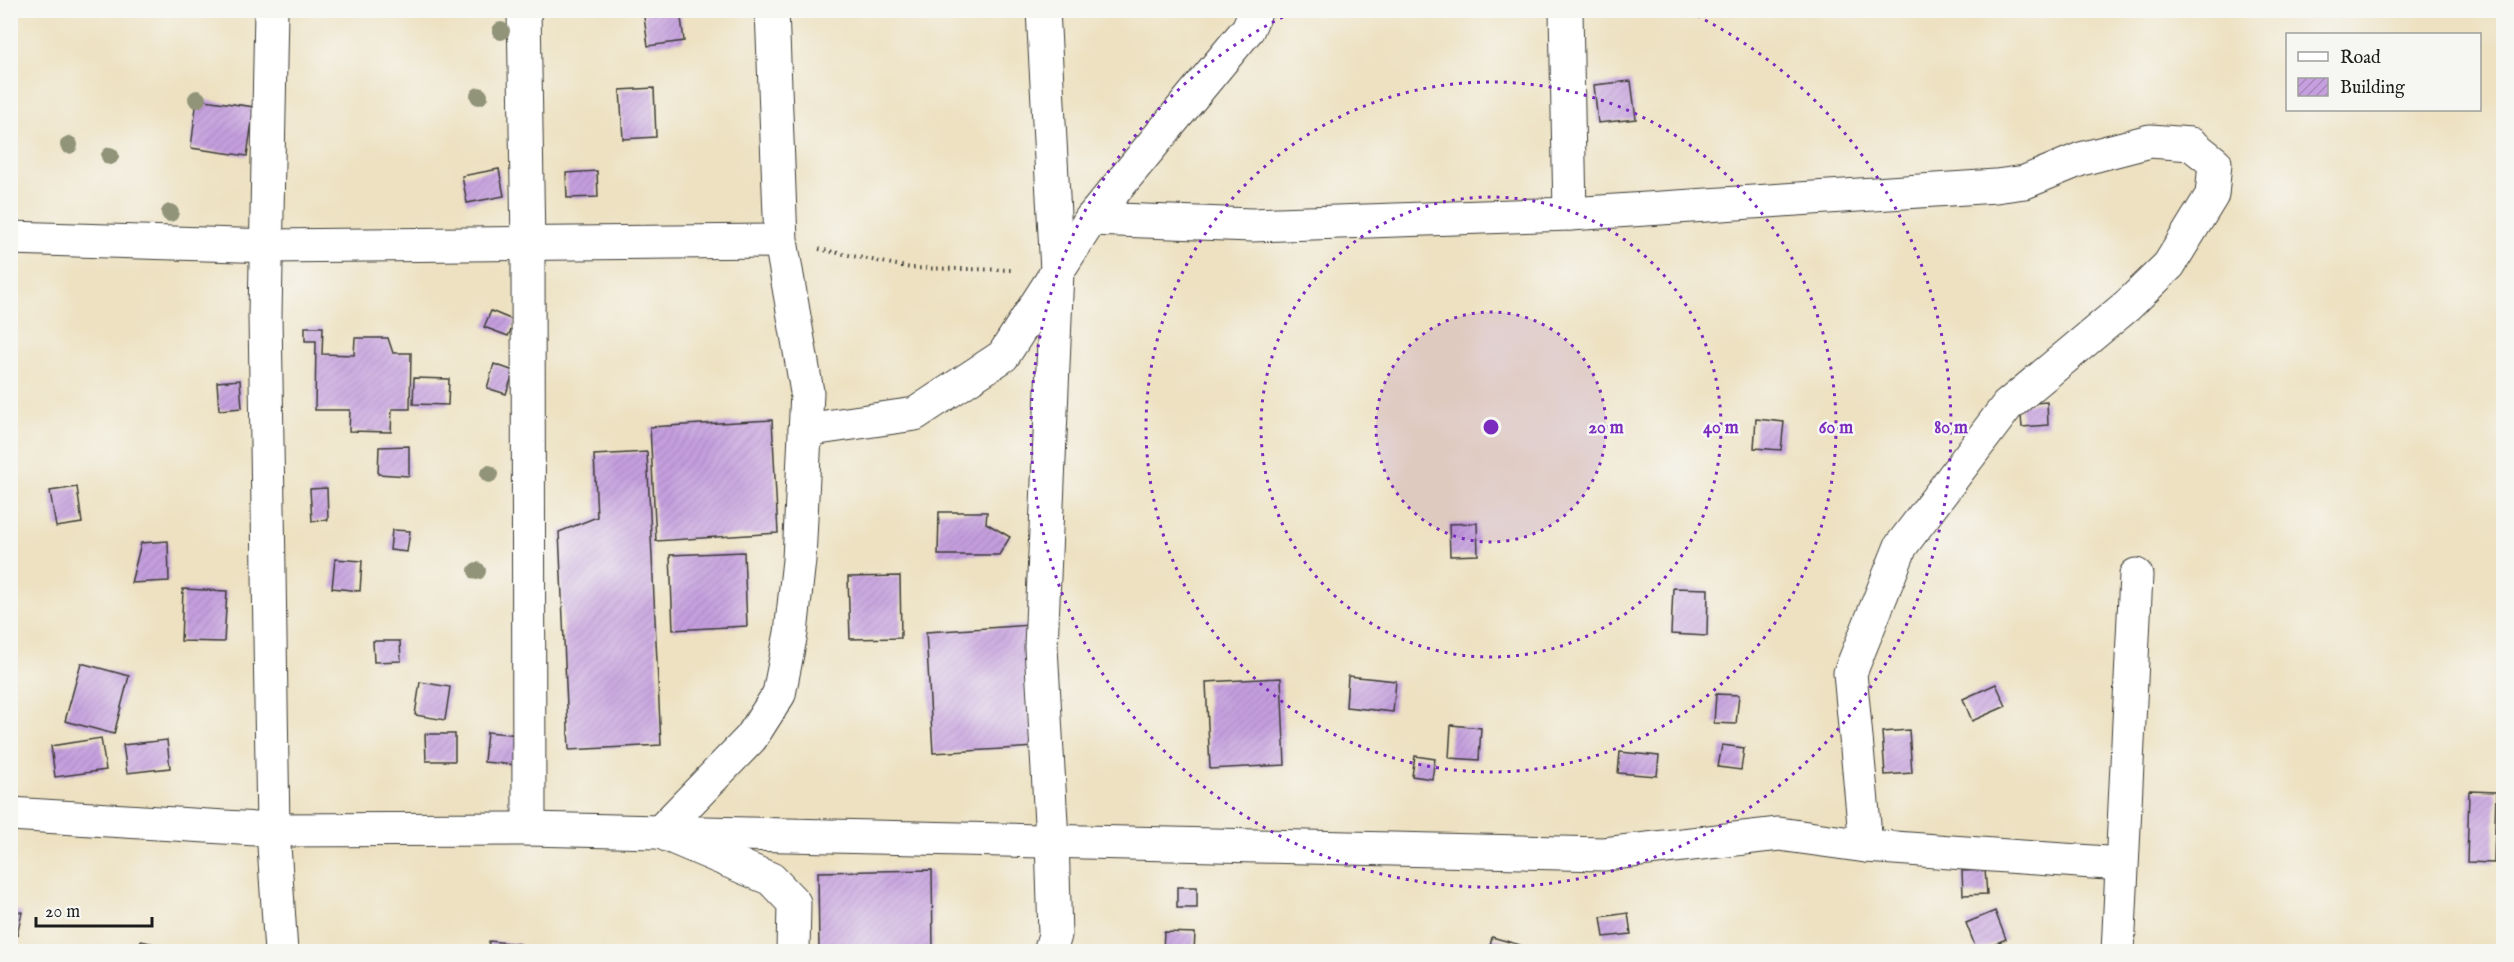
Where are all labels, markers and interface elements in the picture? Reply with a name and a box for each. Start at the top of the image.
legend [2286,33,2481,111]
text: Road [2340,47,2381,70]
text: Building [2340,77,2405,100]
centre of rings [1481,417,1501,437]
text: 20 m [1588,417,1624,440]
text: 40 m [1703,417,1739,440]
text: 60 m [1819,417,1853,440]
text: 80 m [1934,417,1968,440]
scale bar [36,890,152,928]
text: 20 m [45,901,80,924]

